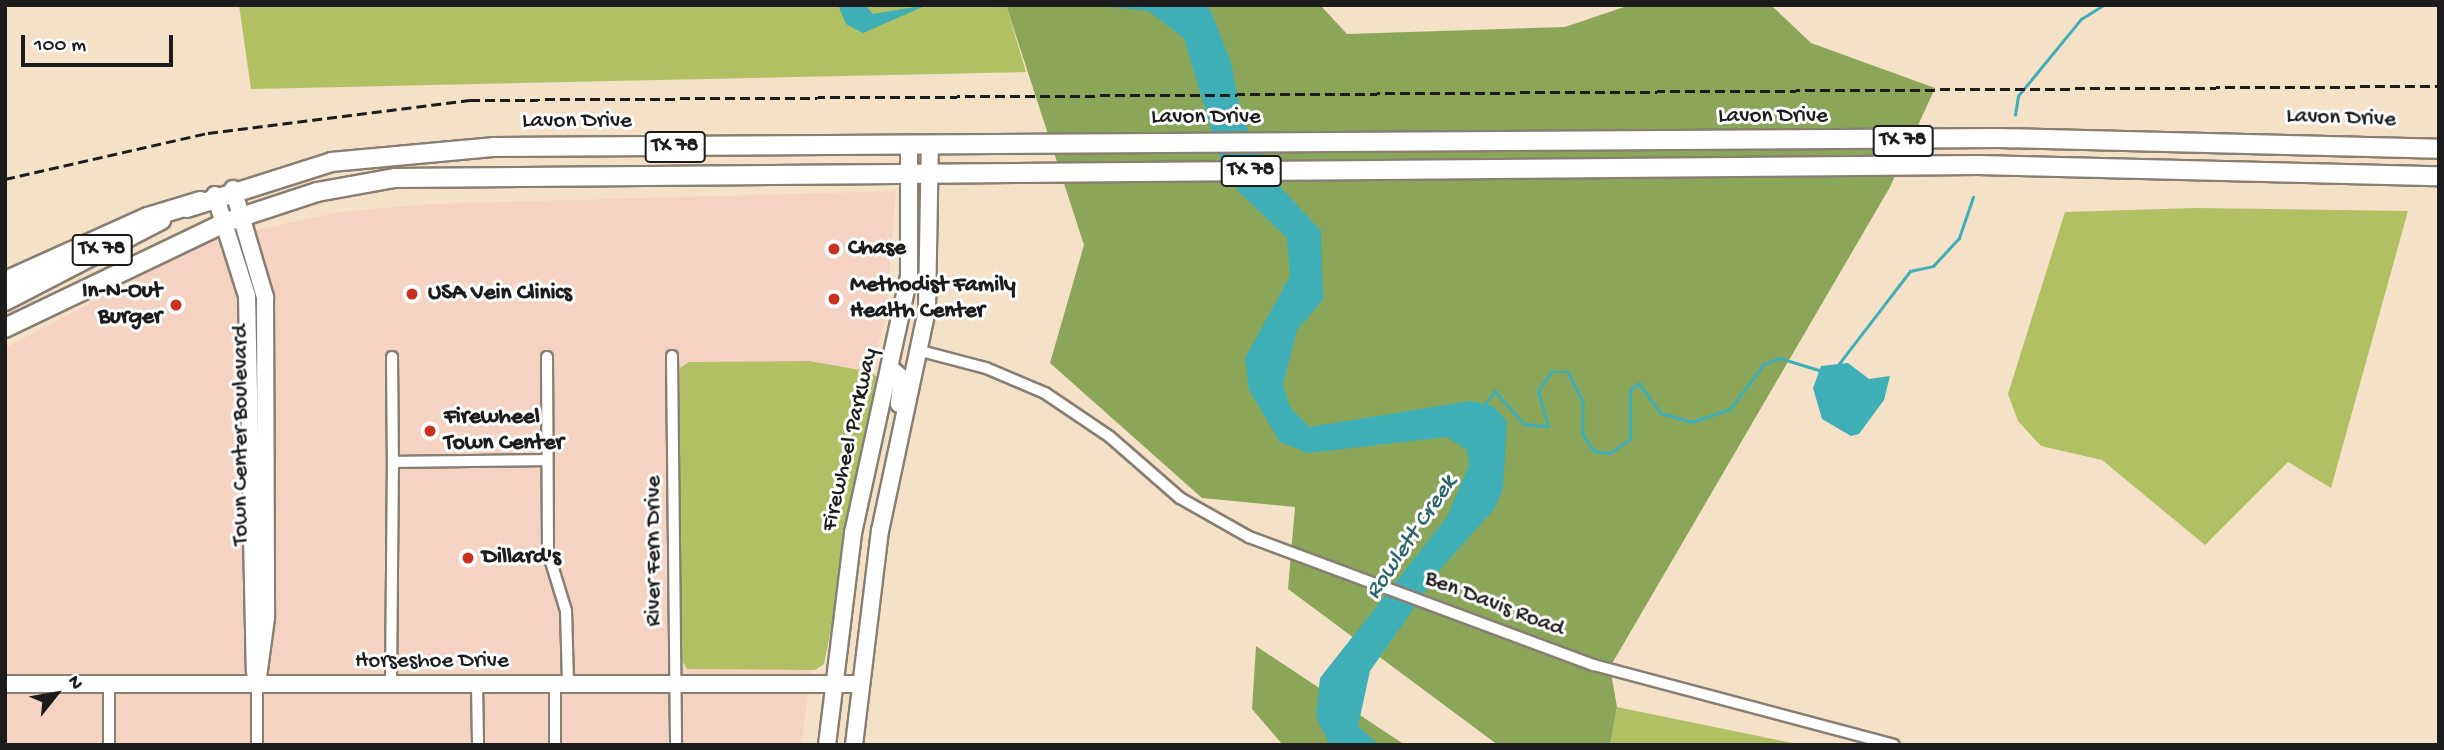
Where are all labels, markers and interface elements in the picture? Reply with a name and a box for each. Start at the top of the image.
scale bar [24,21,177,65]
text: 100 m [34,34,86,59]
street label: Lavon Drive [1718,103,1828,131]
street label: Lavon Drive [2286,103,2396,135]
street label: Lavon Drive [1151,104,1261,132]
street label: Lavon Drive [522,108,632,136]
road number: TX 78 [1871,124,1934,158]
road number: TX 78 [644,130,706,164]
road number: TX 78 [1220,154,1282,188]
road number: TX 78 [70,232,134,268]
place label: Chase [848,235,906,263]
marker: Chase [826,241,842,257]
place label: Methodist Family Health Center [850,272,1016,326]
place label: In-N-Out Burger [82,278,162,332]
place label: USA Vein Clinics [428,280,572,308]
marker: USA Vein Clinics [402,284,422,304]
marker: Methodist Family Health Center [824,289,844,309]
marker: In-N-Out Burger [168,297,184,313]
street label: Town Center Boulevard [228,324,256,546]
street label: Firewheel Parkway [817,346,885,534]
place label: Firewheel Town Center [444,404,564,458]
marker: Firewheel Town Center [422,423,438,439]
water label: Rowlett Creek [1360,470,1464,606]
street label: River Fern Drive [641,476,669,626]
place label: Dillard's [482,544,561,572]
marker: Dillard's [460,550,476,566]
street label: Ben Davis Road [1420,566,1568,644]
street label: Horseshoe Drive [355,648,509,676]
north arrow [21,659,91,729]
text: N [61,672,87,694]

